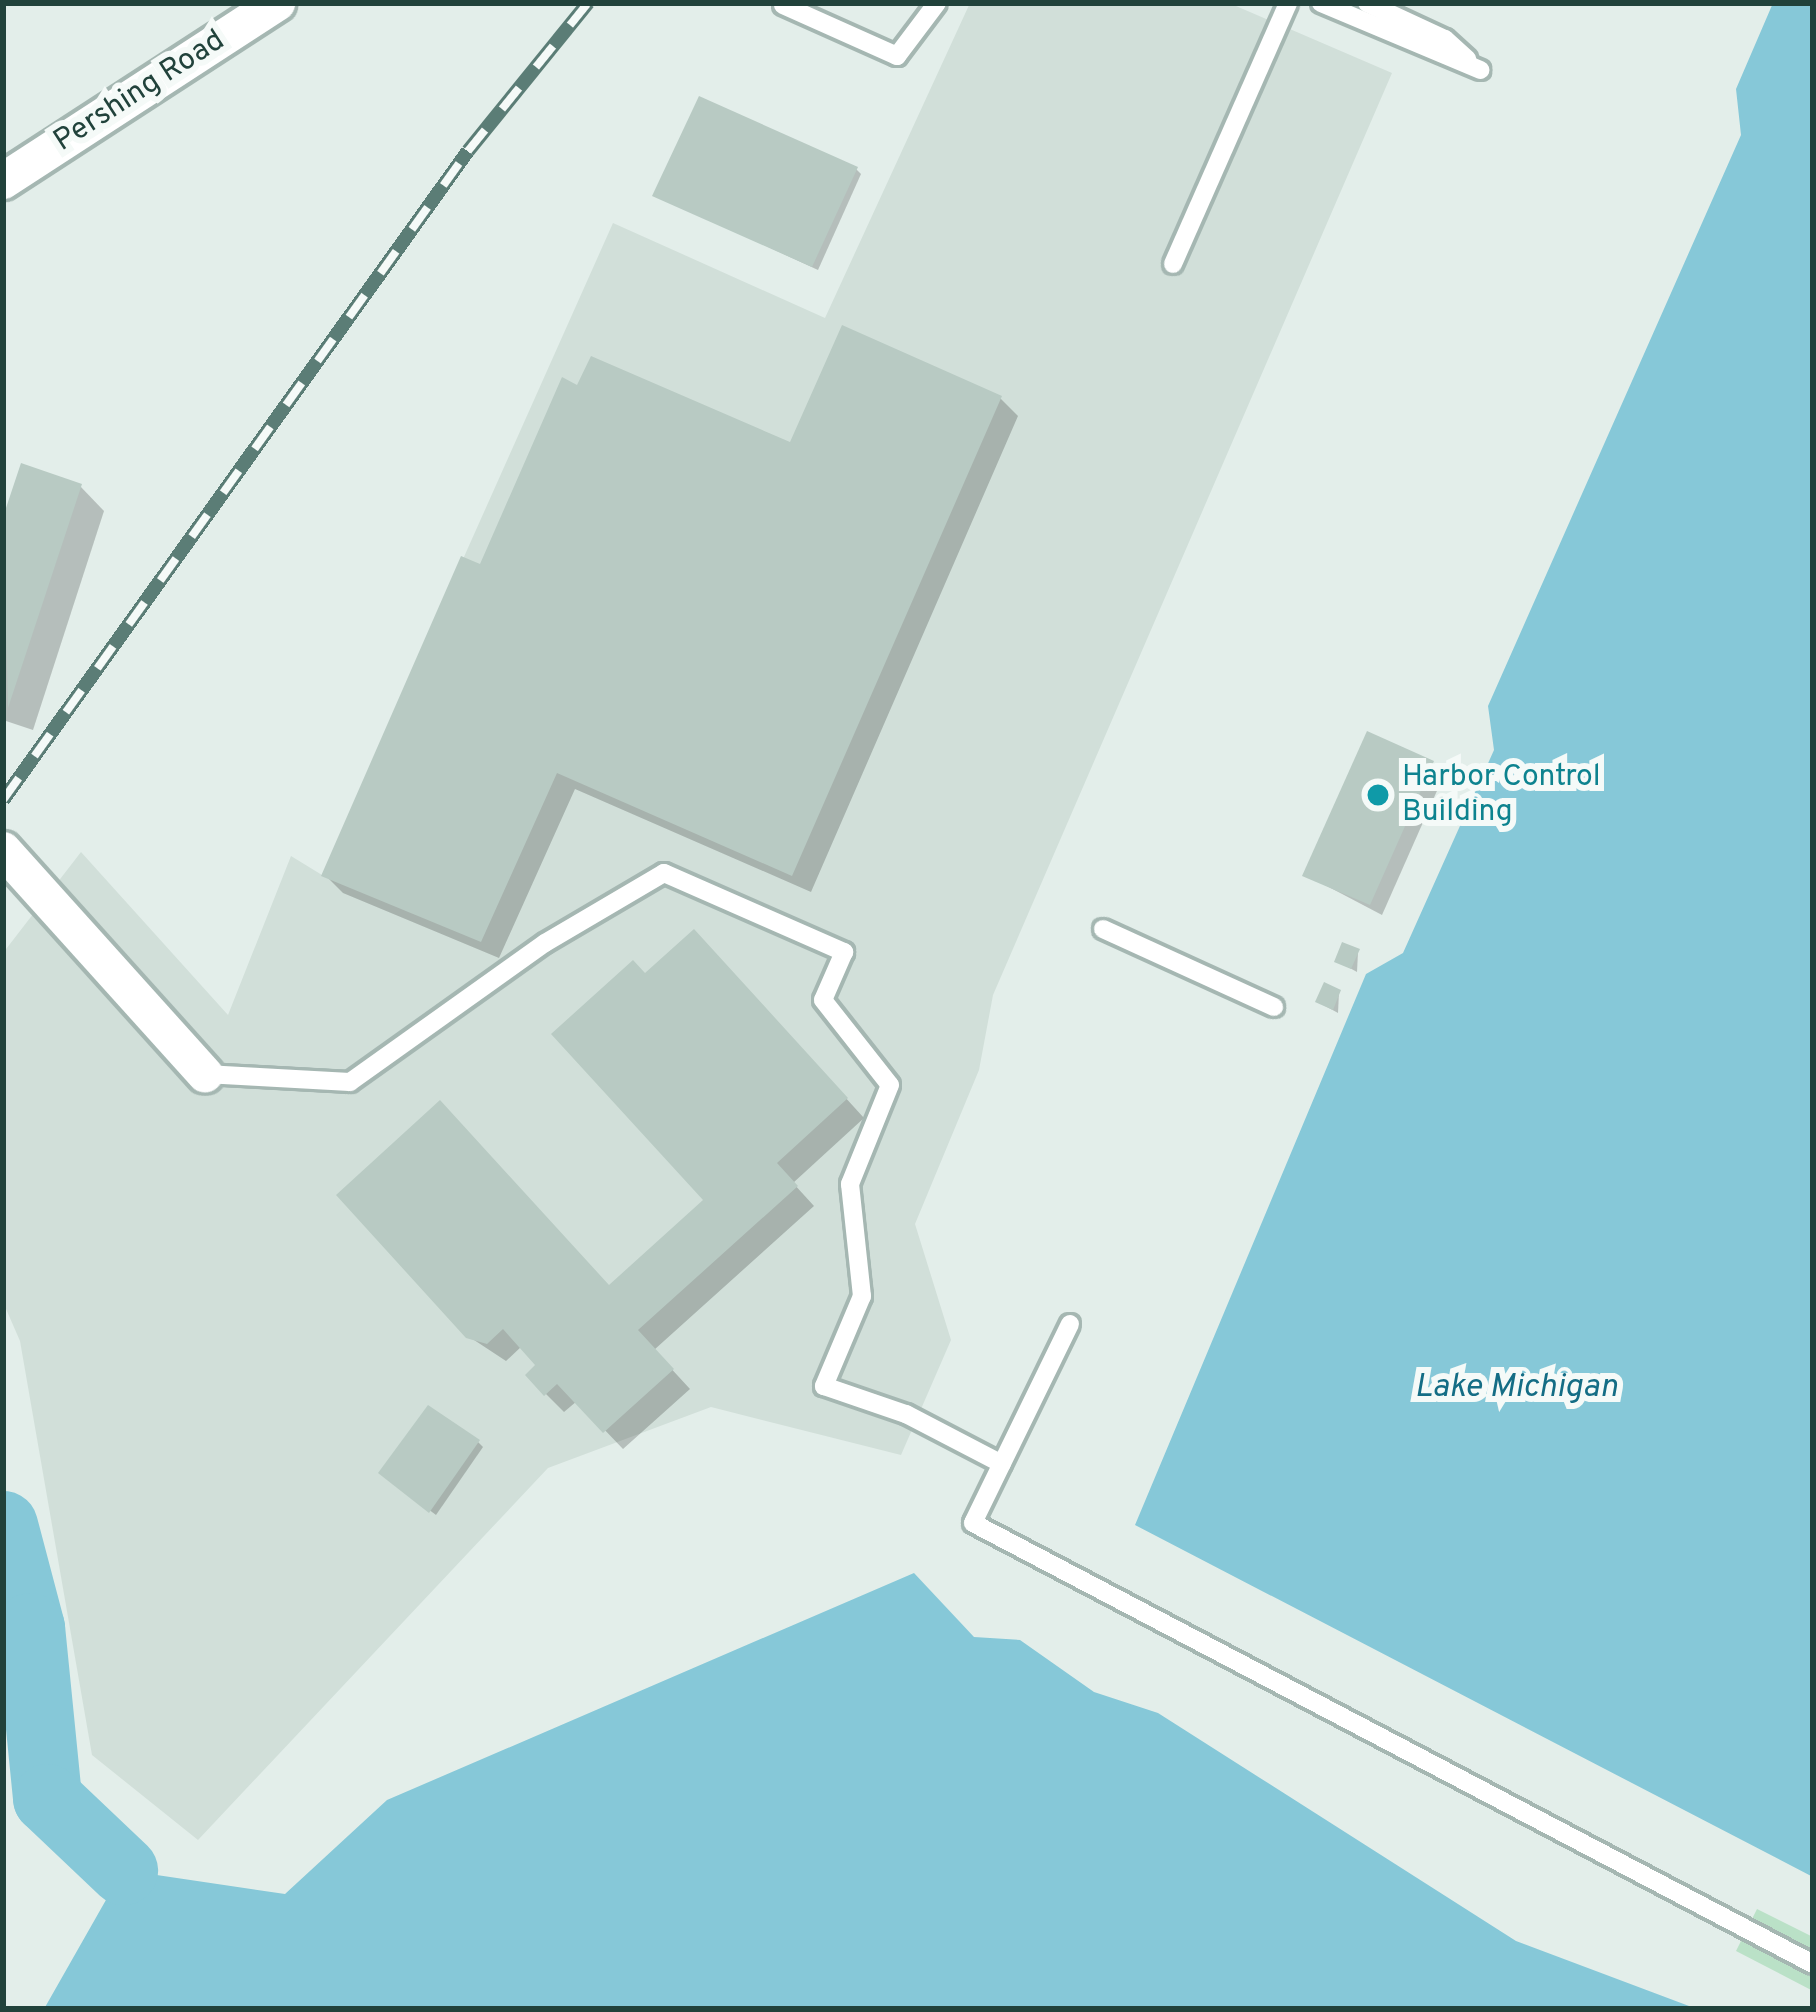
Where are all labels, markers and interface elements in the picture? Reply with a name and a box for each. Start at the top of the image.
street label: Pershing Road [48,23,232,161]
place label: Harbor Control Building [1402,760,1601,830]
marker: Harbor Control Building [1365,782,1391,808]
water label: Lake Michigan [1414,1369,1618,1409]

